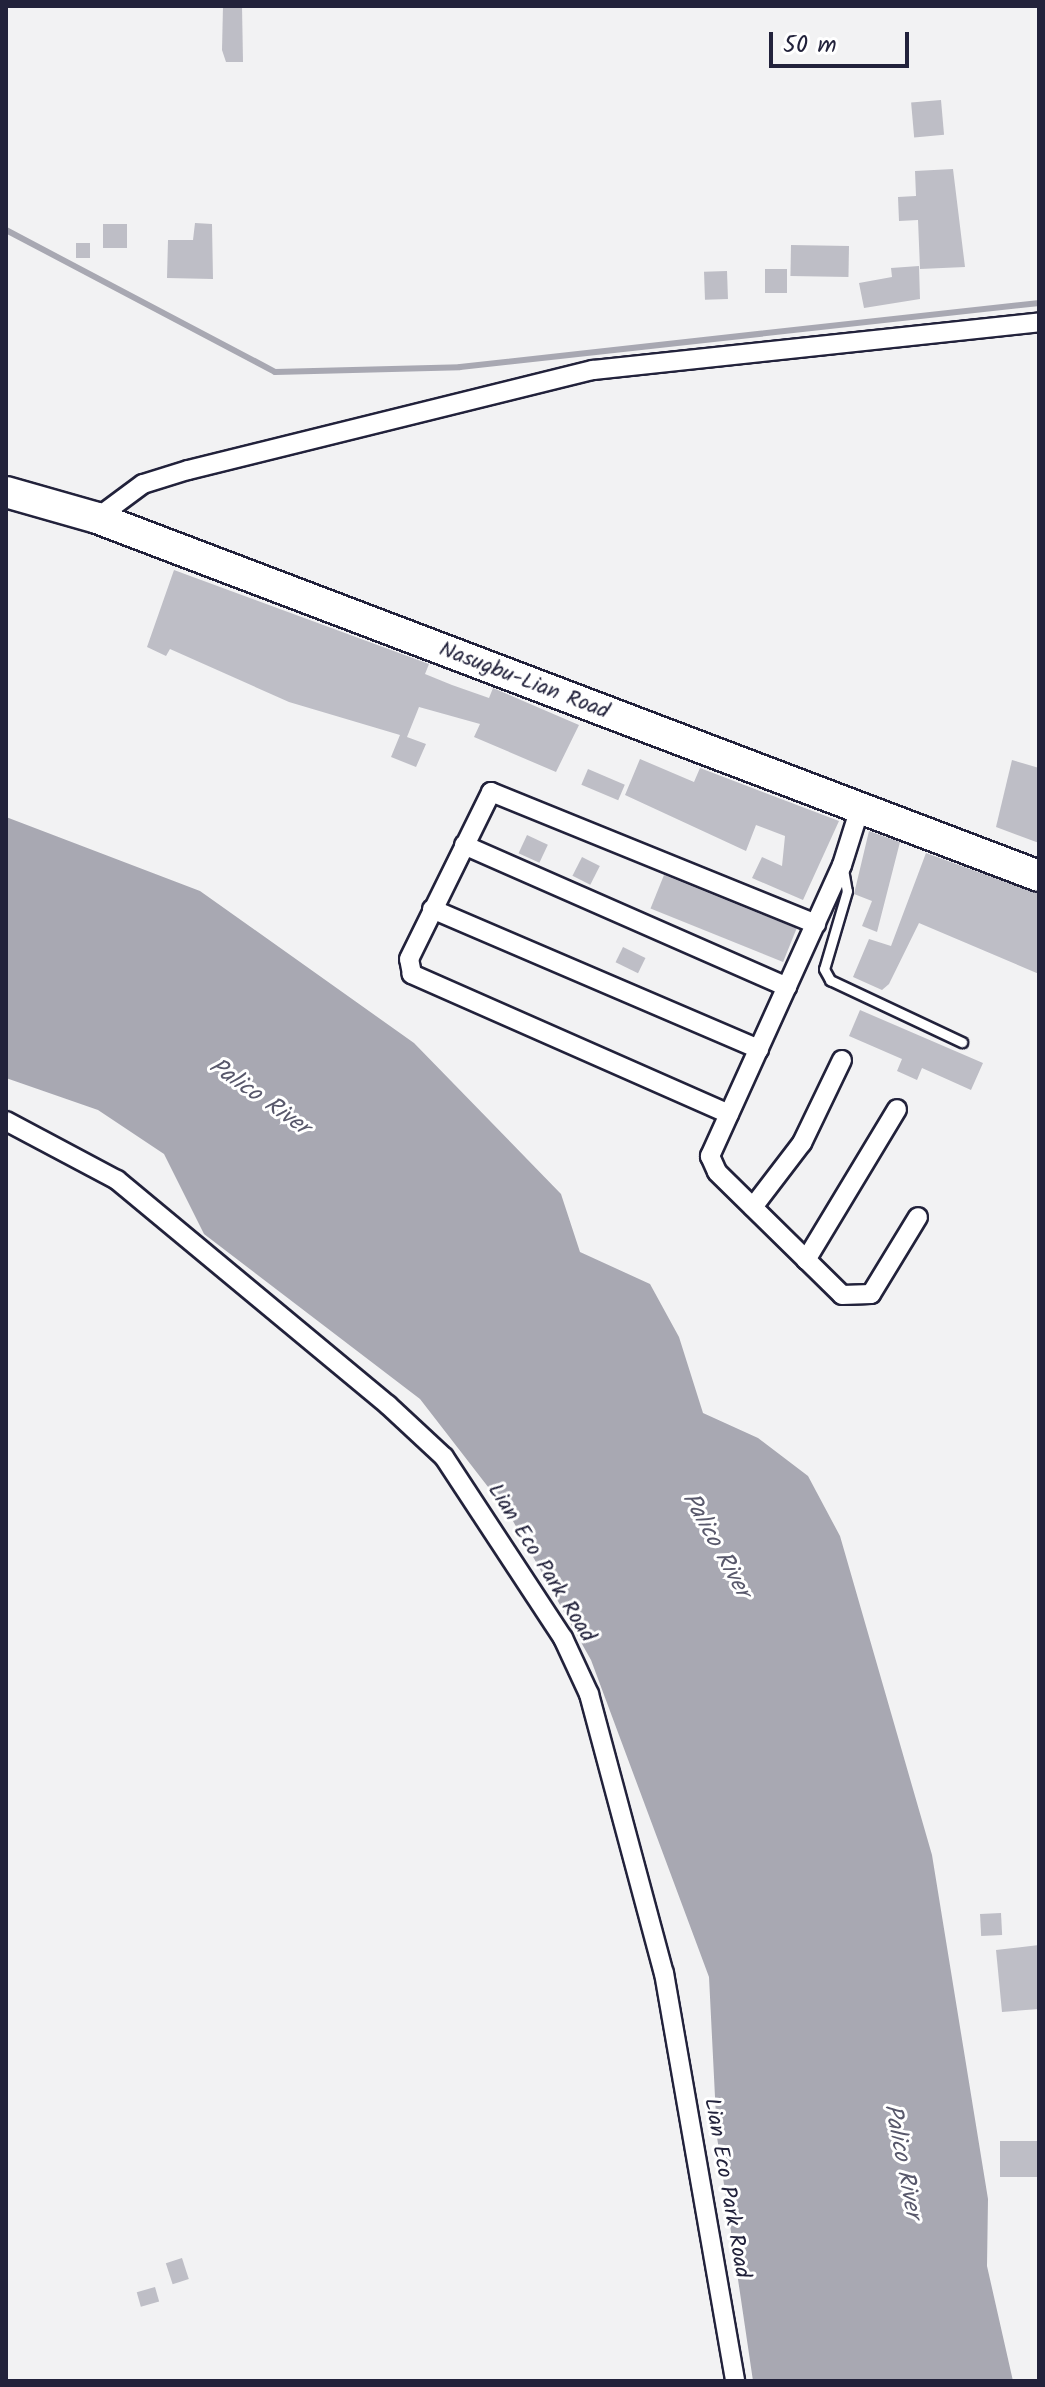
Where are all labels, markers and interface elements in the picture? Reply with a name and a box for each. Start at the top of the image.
scale bar [773,16,913,66]
text: 50 m [783,26,837,65]
street label: Nasugbu-Lian Road [435,636,613,726]
water label: Palico River [203,1052,315,1142]
street label: Lian Eco Park Road [481,1479,601,1647]
water label: Palico River [675,1487,757,1603]
street label: Lian Eco Park Road [697,2096,755,2280]
water label: Palico River [877,2101,927,2221]

